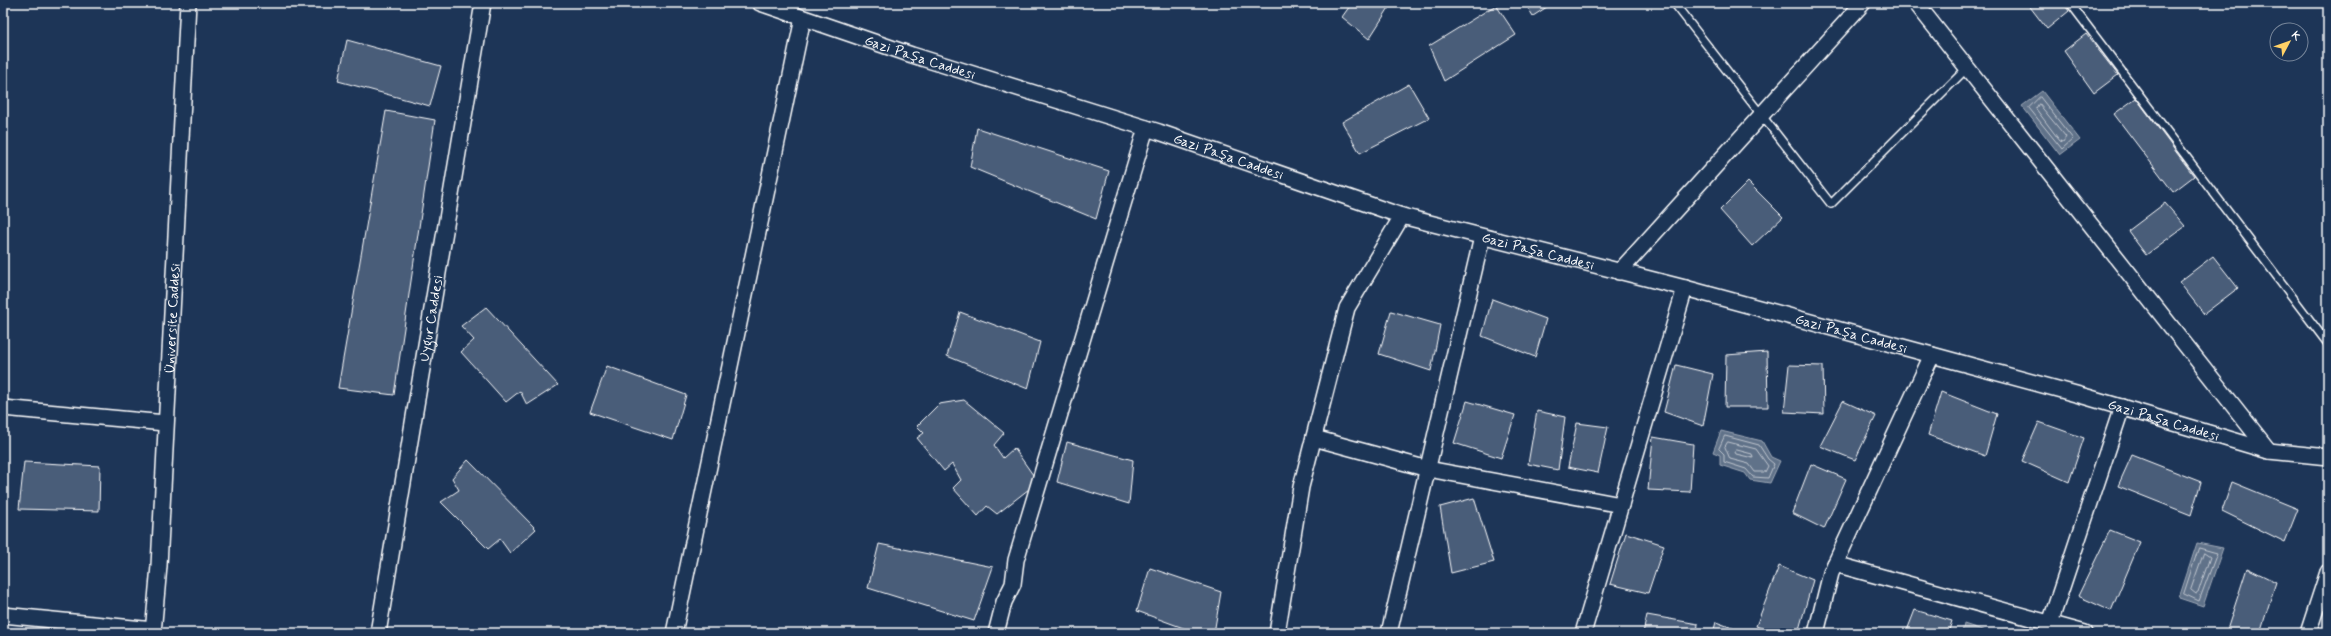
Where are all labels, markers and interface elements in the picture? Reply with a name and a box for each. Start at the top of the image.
north arrow [2269,22,2309,62]
text: K [2288,29,2304,44]
street label: Gazi Paşa Caddesi [862,31,977,84]
street label: Gazi Paşa Caddesi [1171,130,1286,184]
street label: Gazi Paşa Caddesi [1480,229,1596,275]
street label: Üniversite Caddesi [161,263,185,374]
street label: Uygur Caddesi [415,274,447,363]
street label: Gazi Paşa Caddesi [1793,310,1909,358]
street label: Gazi Paşa Caddesi [2105,396,2221,446]

